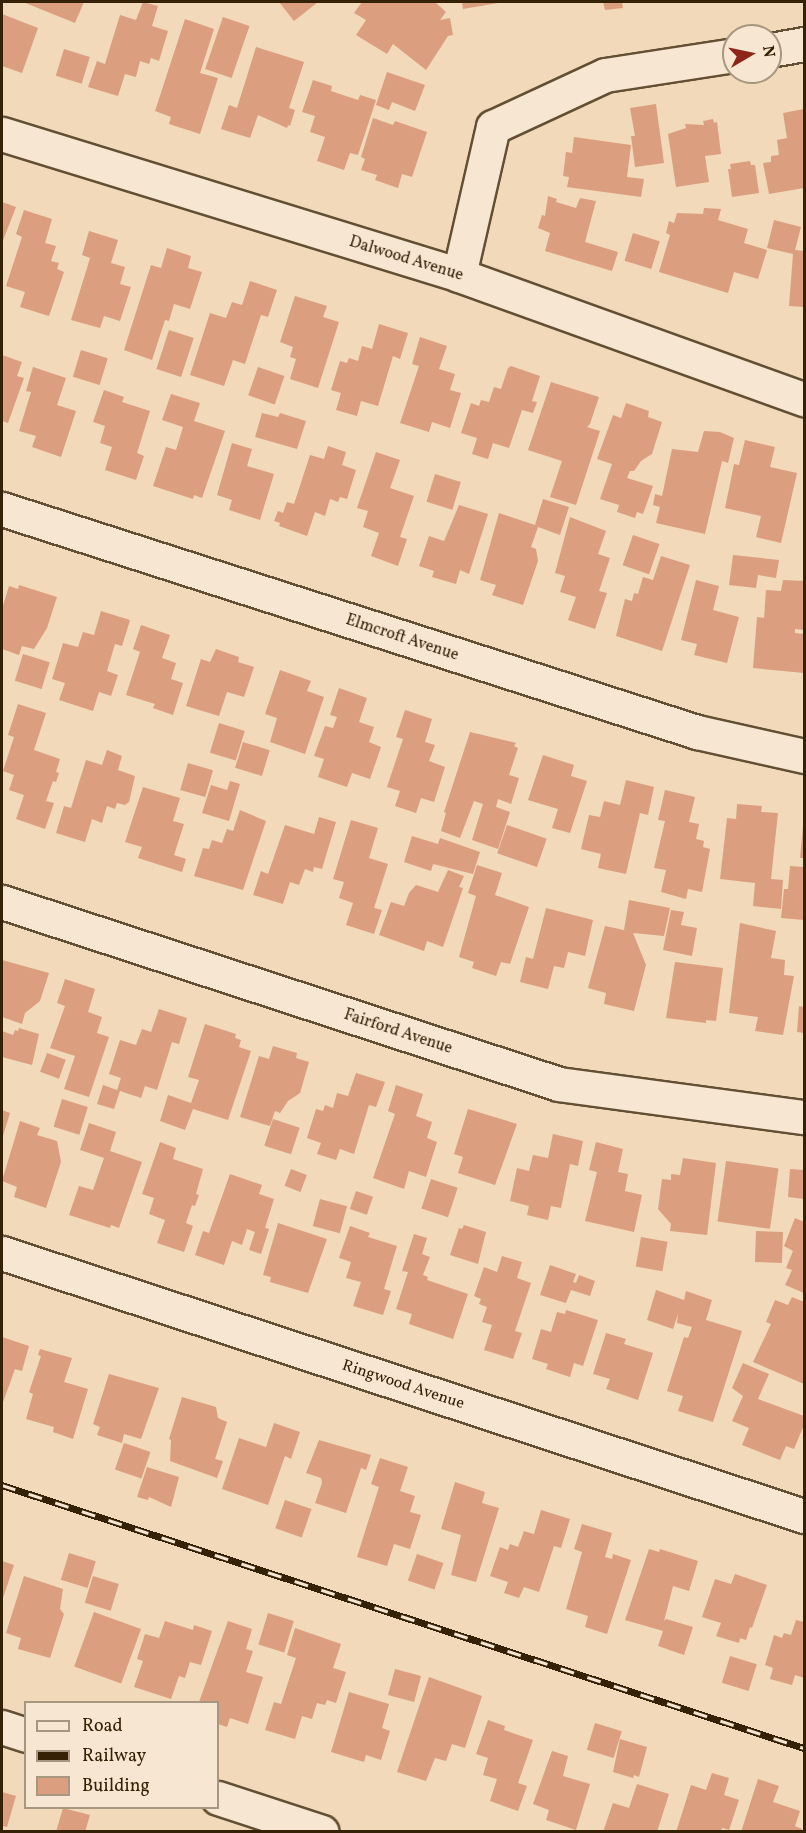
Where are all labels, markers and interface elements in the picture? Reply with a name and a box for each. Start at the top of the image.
north arrow [722,24,782,84]
text: N [756,44,780,59]
street label: Dalwood Avenue [347,233,465,285]
street label: Elmcroft Avenue [343,611,461,665]
street label: Fairford Avenue [341,1005,455,1059]
street label: Ringwood Avenue [340,1356,466,1414]
legend [24,1701,219,1809]
text: Road [82,1714,123,1739]
text: Railway [82,1744,146,1769]
text: Building [82,1774,150,1799]

